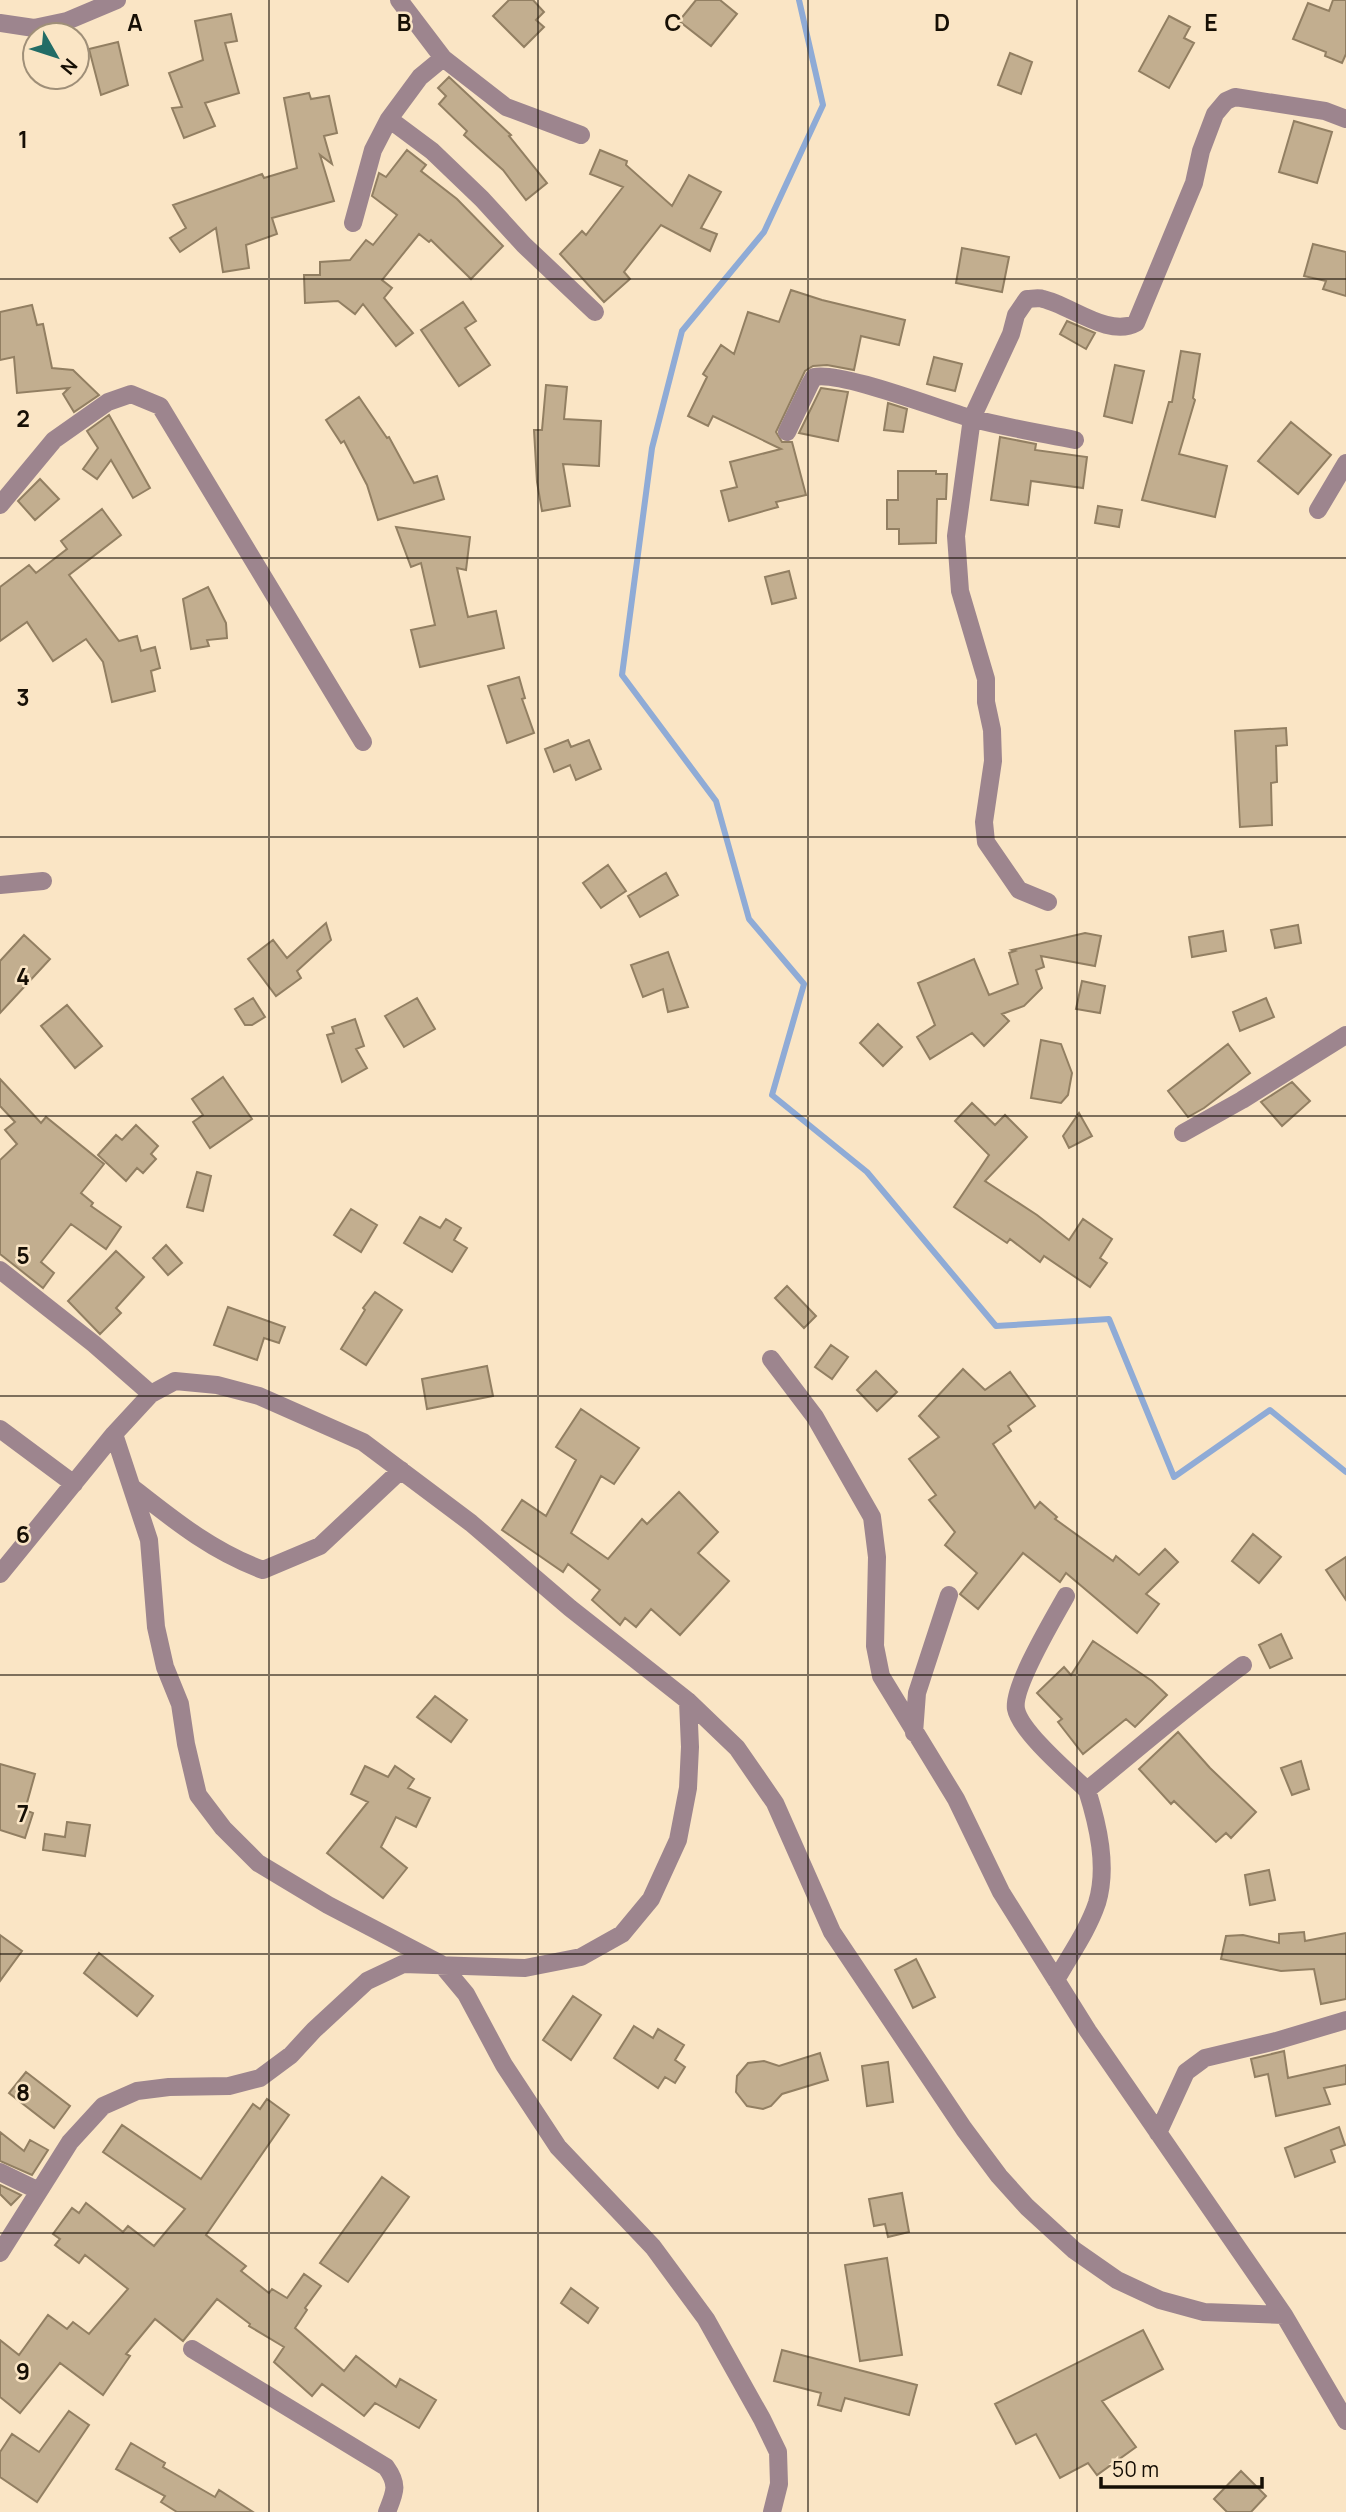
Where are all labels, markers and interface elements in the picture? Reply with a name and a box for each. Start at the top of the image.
text: A [127,6,143,38]
text: B [397,6,411,38]
text: C [665,6,682,38]
text: D [934,6,950,38]
text: E [1204,6,1218,38]
north arrow [21,21,91,91]
text: N [55,53,84,80]
text: 1 [18,123,28,155]
text: 2 [16,402,30,434]
text: 3 [16,681,30,713]
text: 4 [16,960,30,992]
text: 5 [16,1239,30,1271]
text: 6 [16,1518,30,1550]
text: 7 [17,1797,29,1829]
text: 8 [16,2076,30,2108]
text: 9 [16,2355,30,2387]
scale bar [1101,2446,1262,2490]
text: 50 m [1112,2455,1159,2483]

